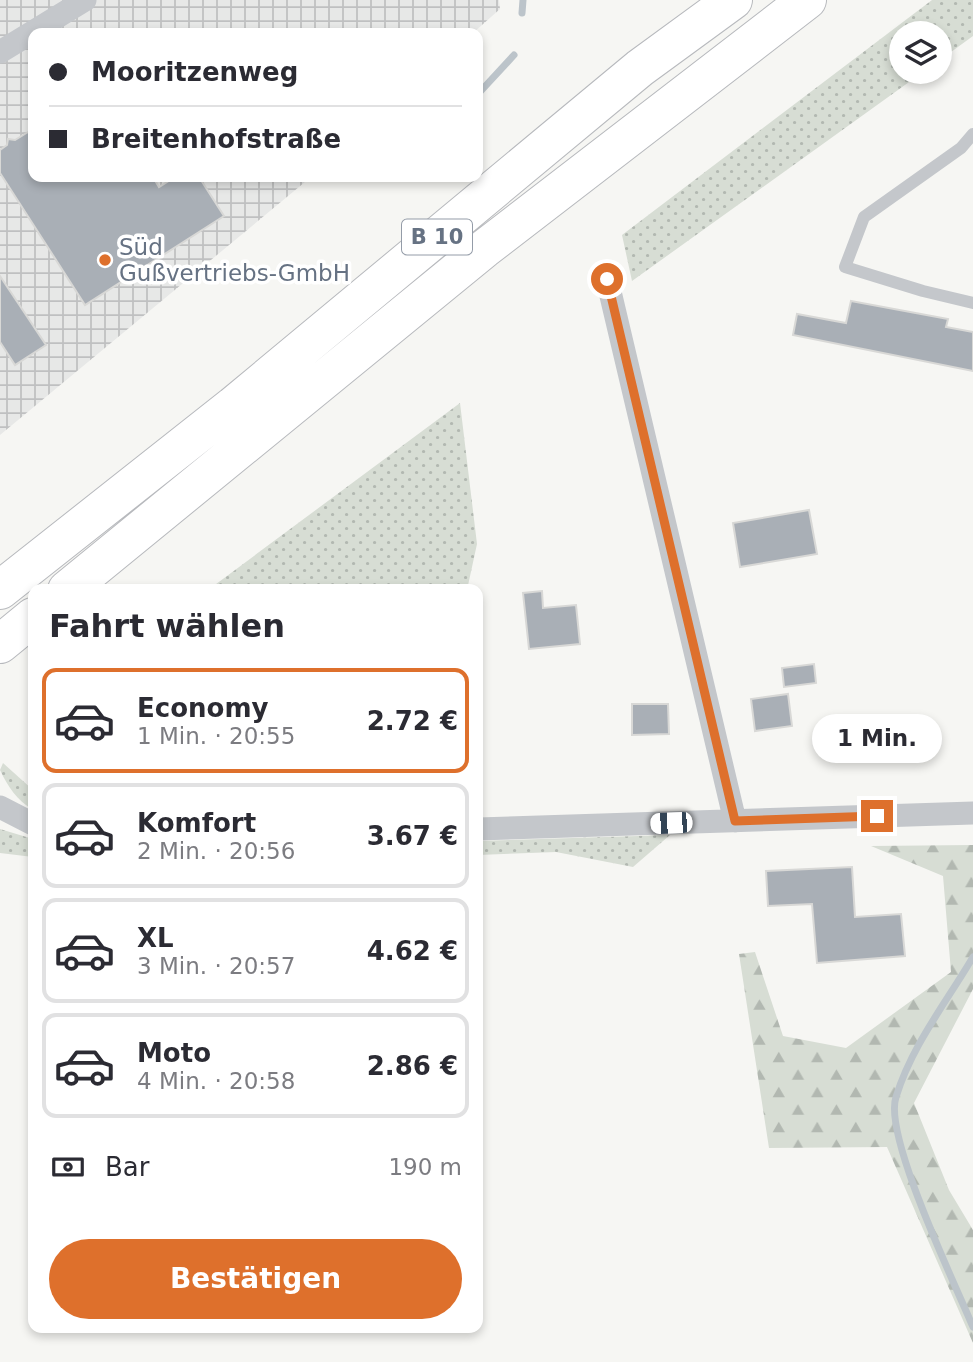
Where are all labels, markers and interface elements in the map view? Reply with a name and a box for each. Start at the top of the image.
map controls [889,21,952,84]
button: layers [889,21,952,84]
text: Mooritzenweg [91,57,298,87]
text: Breitenhofstraße [91,124,341,154]
road number: B 10 [402,219,472,254]
place label: Süd Gußvertriebs-GmbH [119,234,350,286]
marker: Süd Gußvertriebs-GmbH [97,252,113,268]
route start [591,263,623,295]
text: Fahrt wählen [49,607,285,645]
icon: car [53,689,116,752]
text: Economy [137,693,268,723]
text: 2.72 € [367,706,458,736]
callout: 1 Min. [812,714,942,764]
text: 1 Min. · 20:55 [137,723,295,749]
text: 1 Min. [837,725,917,751]
route end [861,800,893,832]
icon: car [53,804,116,867]
text: Komfort [137,808,256,838]
car [650,812,693,834]
text: 3.67 € [367,821,458,851]
text: 2 Min. · 20:56 [137,838,295,864]
icon: car [53,919,116,982]
text: XL [137,923,174,953]
text: 4.62 € [367,936,458,966]
text: 3 Min. · 20:57 [137,953,295,979]
icon: car [53,1034,116,1097]
text: Moto [137,1038,211,1068]
text: 2.86 € [367,1051,458,1081]
text: 4 Min. · 20:58 [137,1068,295,1094]
icon: cash [49,1148,87,1186]
text: Bar [105,1152,149,1182]
text: 190 m [388,1154,462,1180]
button: Bestätigen [49,1239,462,1319]

